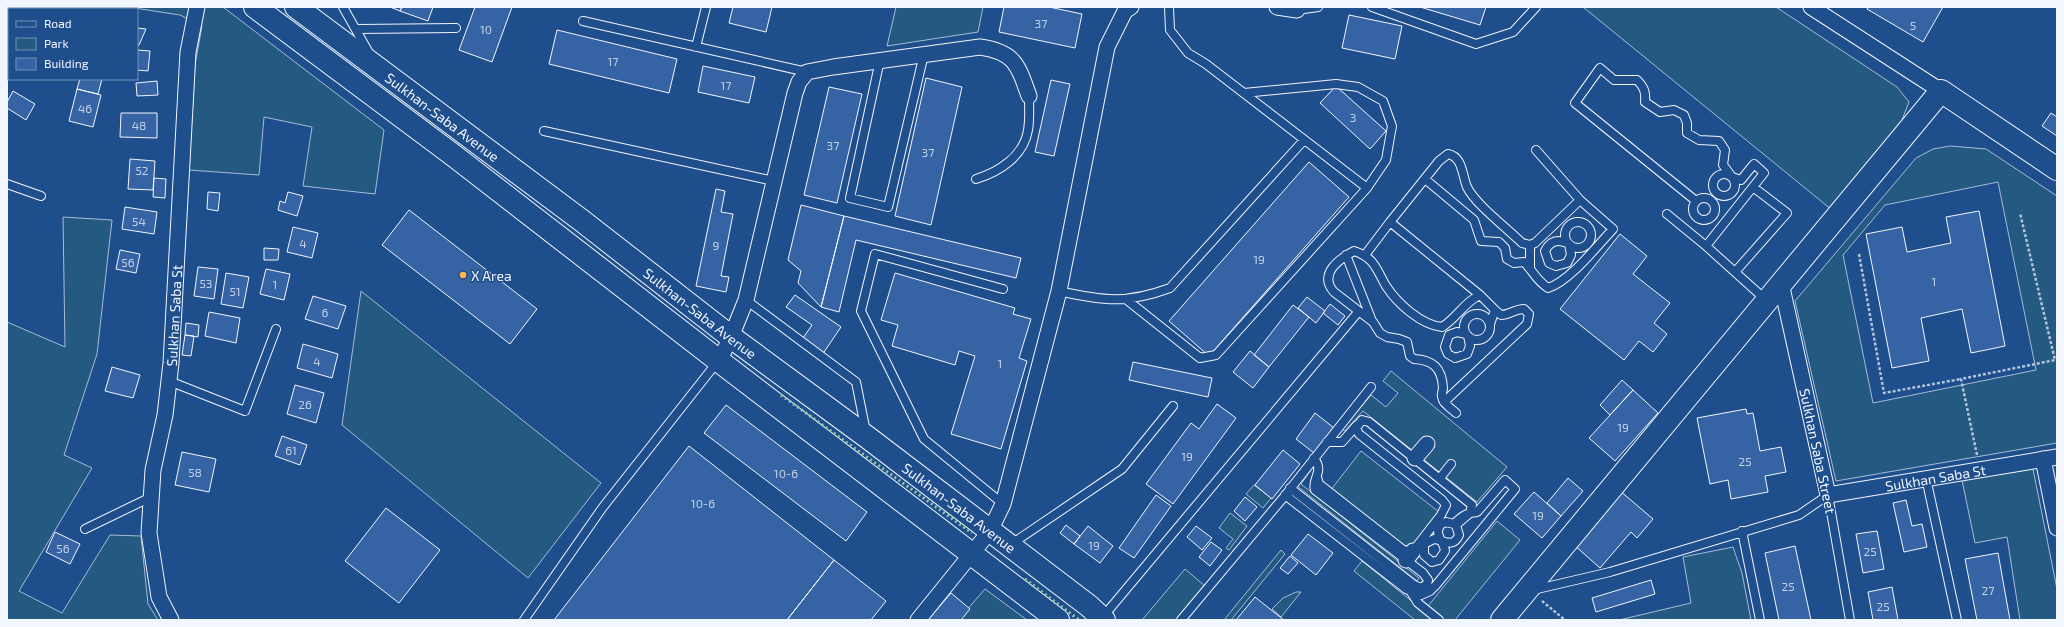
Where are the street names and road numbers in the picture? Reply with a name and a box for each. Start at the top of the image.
street label: Sulkhan-Saba Avenue [382,68,503,165]
street label: Sulkhan Saba St [162,264,185,367]
street label: Sulkhan-Saba Avenue [640,264,760,362]
street label: Sulkhan Saba Street [1796,387,1840,515]
street label: Sulkhan-Saba Avenue [899,459,1020,556]
street label: Sulkhan Saba St [1884,460,1987,494]

